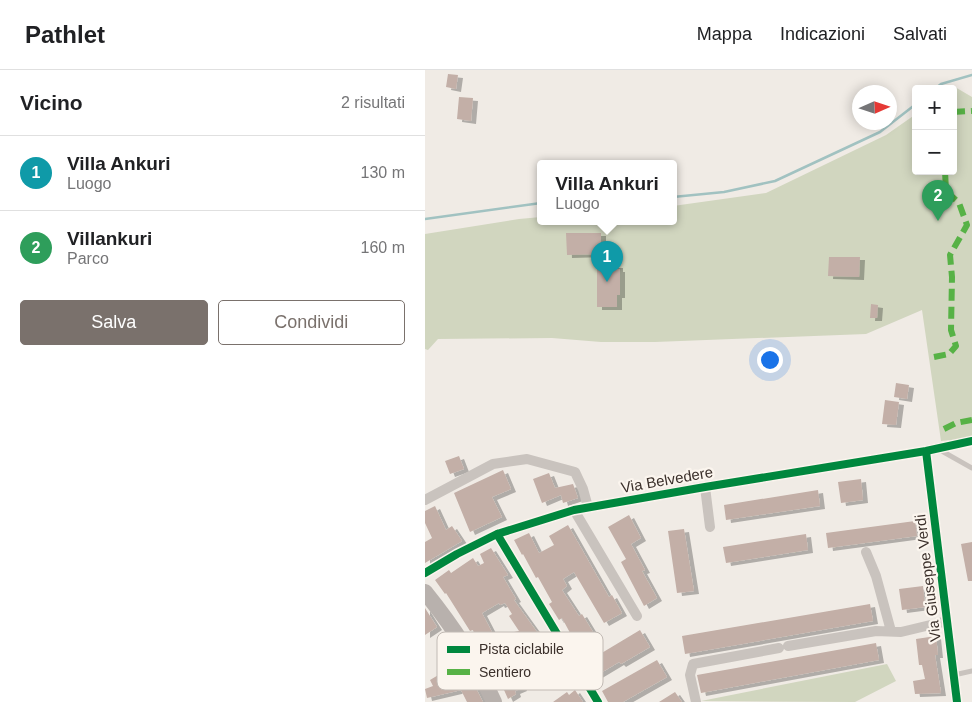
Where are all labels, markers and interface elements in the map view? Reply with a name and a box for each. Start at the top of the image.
text: Pathlet [25,21,105,48]
text: Mappa [697,24,752,44]
text: Indicazioni [780,24,865,44]
text: Salvati [893,24,947,44]
north arrow [852,85,897,130]
map controls [912,85,957,175]
button: + [912,85,957,130]
text: Vicino [20,91,83,114]
text: 2 risultati [341,94,405,111]
button: − [912,130,957,175]
text: Villa Ankuri [67,153,170,174]
popup [537,160,677,225]
text: 1 [32,164,40,181]
text: 130 m [361,164,405,181]
text: Villa Ankuri [555,173,659,194]
text: Luogo [67,175,112,192]
pin: 2 [922,180,954,221]
text: Luogo [555,195,600,212]
text: Villankuri [67,228,152,249]
text: 2 [32,239,40,256]
text: 160 m [361,239,405,256]
pin: 1 [591,241,623,282]
text: Parco [67,250,109,267]
button: Salva [20,300,208,345]
button: Condividi [218,300,405,345]
your location [757,347,783,373]
street label: Via Belvedere [620,463,714,496]
street label: Via Giuseppe Verdi [911,513,944,643]
legend [437,632,603,690]
text: Pista ciclabile [479,641,564,657]
text: Sentiero [479,664,531,680]

